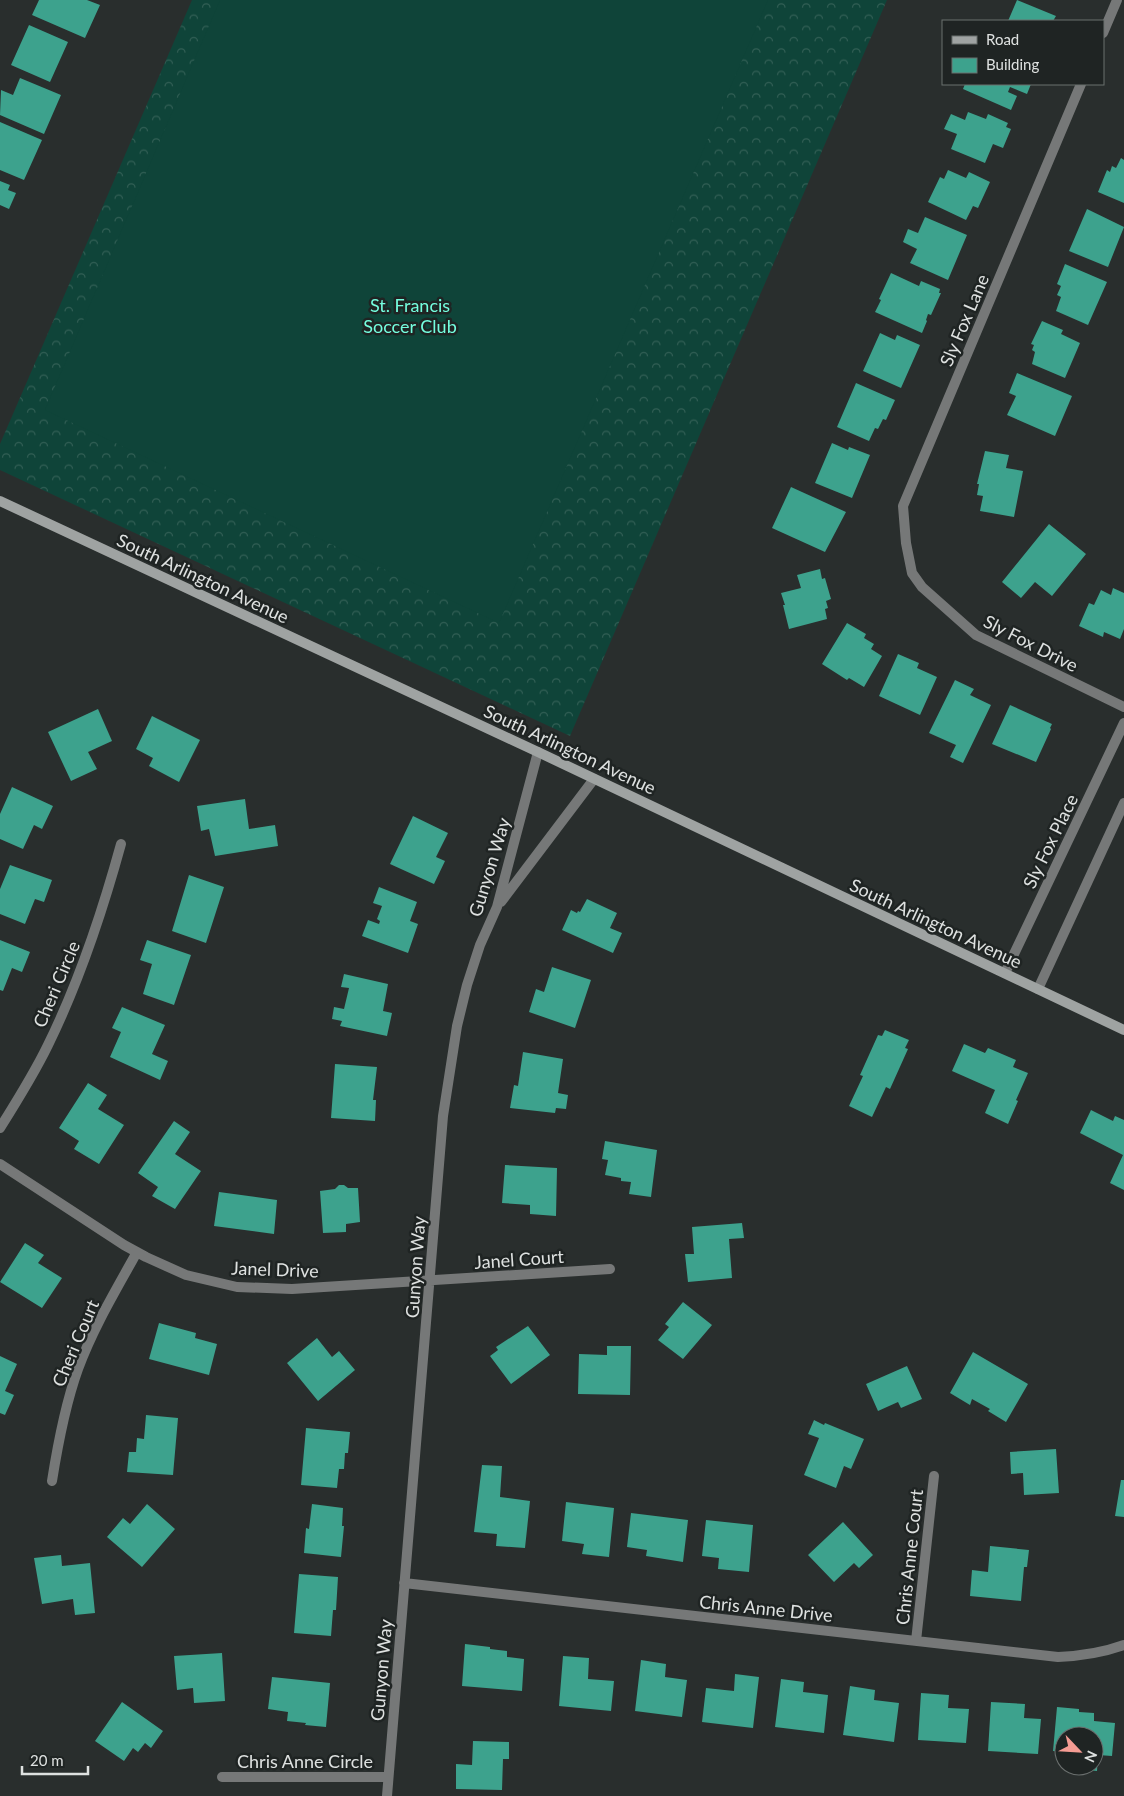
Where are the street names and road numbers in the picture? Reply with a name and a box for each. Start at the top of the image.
street label: Sly Fox Lane [935,271,993,369]
street label: South Arlington Avenue [113,528,293,628]
street label: Sly Fox Drive [980,610,1082,676]
street label: South Arlington Avenue [480,699,660,799]
street label: Sly Fox Place [1018,790,1082,892]
street label: Gunyon Way [464,814,515,919]
street label: South Arlington Avenue [846,873,1026,973]
street label: Cheri Circle [28,937,84,1031]
street label: Gunyon Way [400,1215,430,1319]
street label: Janel Court [473,1245,565,1273]
street label: Janel Drive [231,1256,319,1282]
street label: Cheri Court [47,1296,103,1390]
street label: Chris Anne Court [891,1488,927,1626]
street label: Chris Anne Drive [698,1590,834,1626]
street label: Gunyon Way [366,1617,396,1722]
street label: Chris Anne Circle [237,1750,373,1772]

